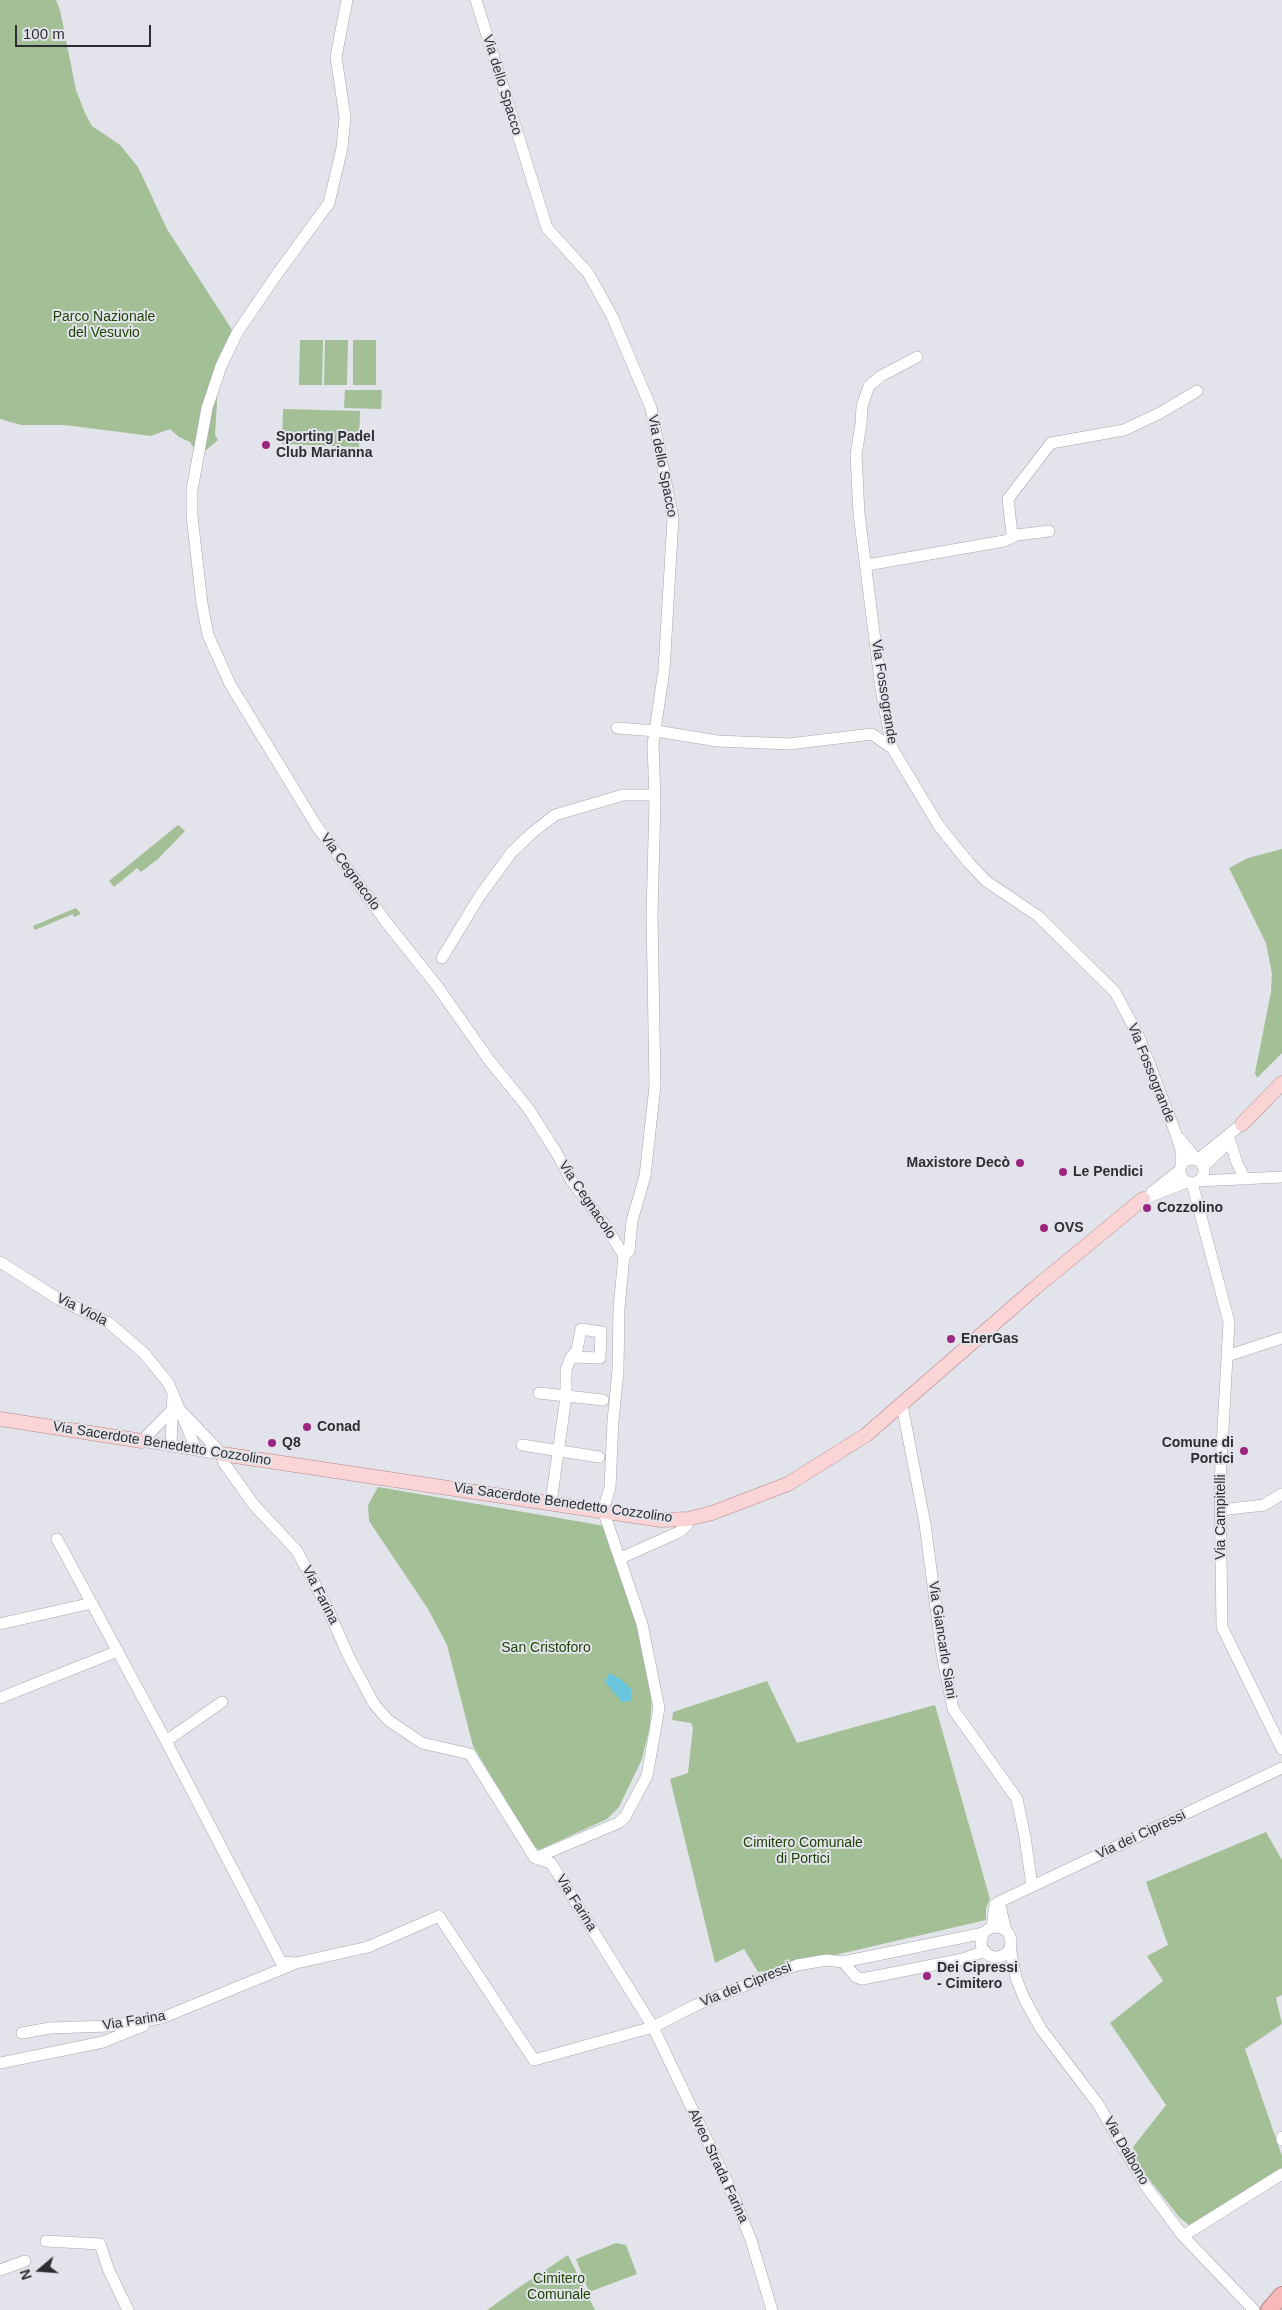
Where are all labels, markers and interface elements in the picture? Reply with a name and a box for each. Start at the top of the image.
scale bar [18,15,154,47]
text: 100 m [23,25,65,42]
street label: Via dello Spacco [479,33,525,137]
park label: Parco Nazionale del Vesuvio [53,309,155,342]
street label: Via dello Spacco [644,413,680,519]
place label: Sporting Padel Club Marianna [276,429,375,462]
marker: Sporting Padel Club Marianna [260,439,272,451]
street label: Via Fossogrande [867,639,901,745]
street label: Via Cegnacolo [317,830,383,914]
street label: Via Fossogrande [1123,1021,1179,1125]
place label: Maxistore Decò [907,1155,1010,1171]
marker: Maxistore Decò [1014,1157,1026,1169]
street label: Via Cegnacolo [555,1158,619,1242]
place label: Le Pendici [1073,1164,1143,1180]
marker: Le Pendici [1057,1166,1069,1178]
place label: Cozzolino [1157,1200,1223,1216]
marker: Cozzolino [1141,1202,1153,1214]
place label: OVS [1054,1220,1084,1236]
marker: OVS [1038,1222,1050,1234]
street label: Via Viola [54,1290,110,1330]
place label: EnerGas [961,1331,1019,1347]
marker: EnerGas [945,1333,957,1345]
street label: Via Sacerdote Benedetto Cozzolino [52,1418,272,1470]
place label: Conad [317,1419,361,1435]
marker: Conad [301,1421,313,1433]
place label: Q8 [282,1435,301,1451]
place label: Comune di Portici [1162,1435,1234,1468]
marker: Q8 [266,1437,278,1449]
marker: Comune di Portici [1238,1445,1250,1457]
street label: Via Campitelli [1213,1474,1229,1560]
street label: Via Sacerdote Benedetto Cozzolino [453,1479,673,1527]
street label: Via Farina [298,1563,342,1627]
street label: Via Giancarlo Siani [924,1580,960,1700]
park label: San Cristoforo [501,1640,591,1656]
street label: Via dei Cipressi [1093,1807,1189,1863]
park label: Cimitero Comunale di Portici [743,1835,863,1868]
street label: Via Farina [552,1872,600,1934]
street label: Via dei Cipressi [698,1959,794,2011]
place label: Dei Cipressi - Cimitero [937,1960,1018,1992]
marker: Dei Cipressi - Cimitero [921,1970,933,1982]
street label: Via Farina [101,2008,167,2034]
street label: Alveo Strada Farina [684,2106,752,2226]
street label: Via Dalbono [1100,2114,1152,2188]
north arrow [15,2245,65,2295]
text: N [17,2267,35,2282]
park label: Cimitero Comunale [527,2271,591,2304]

